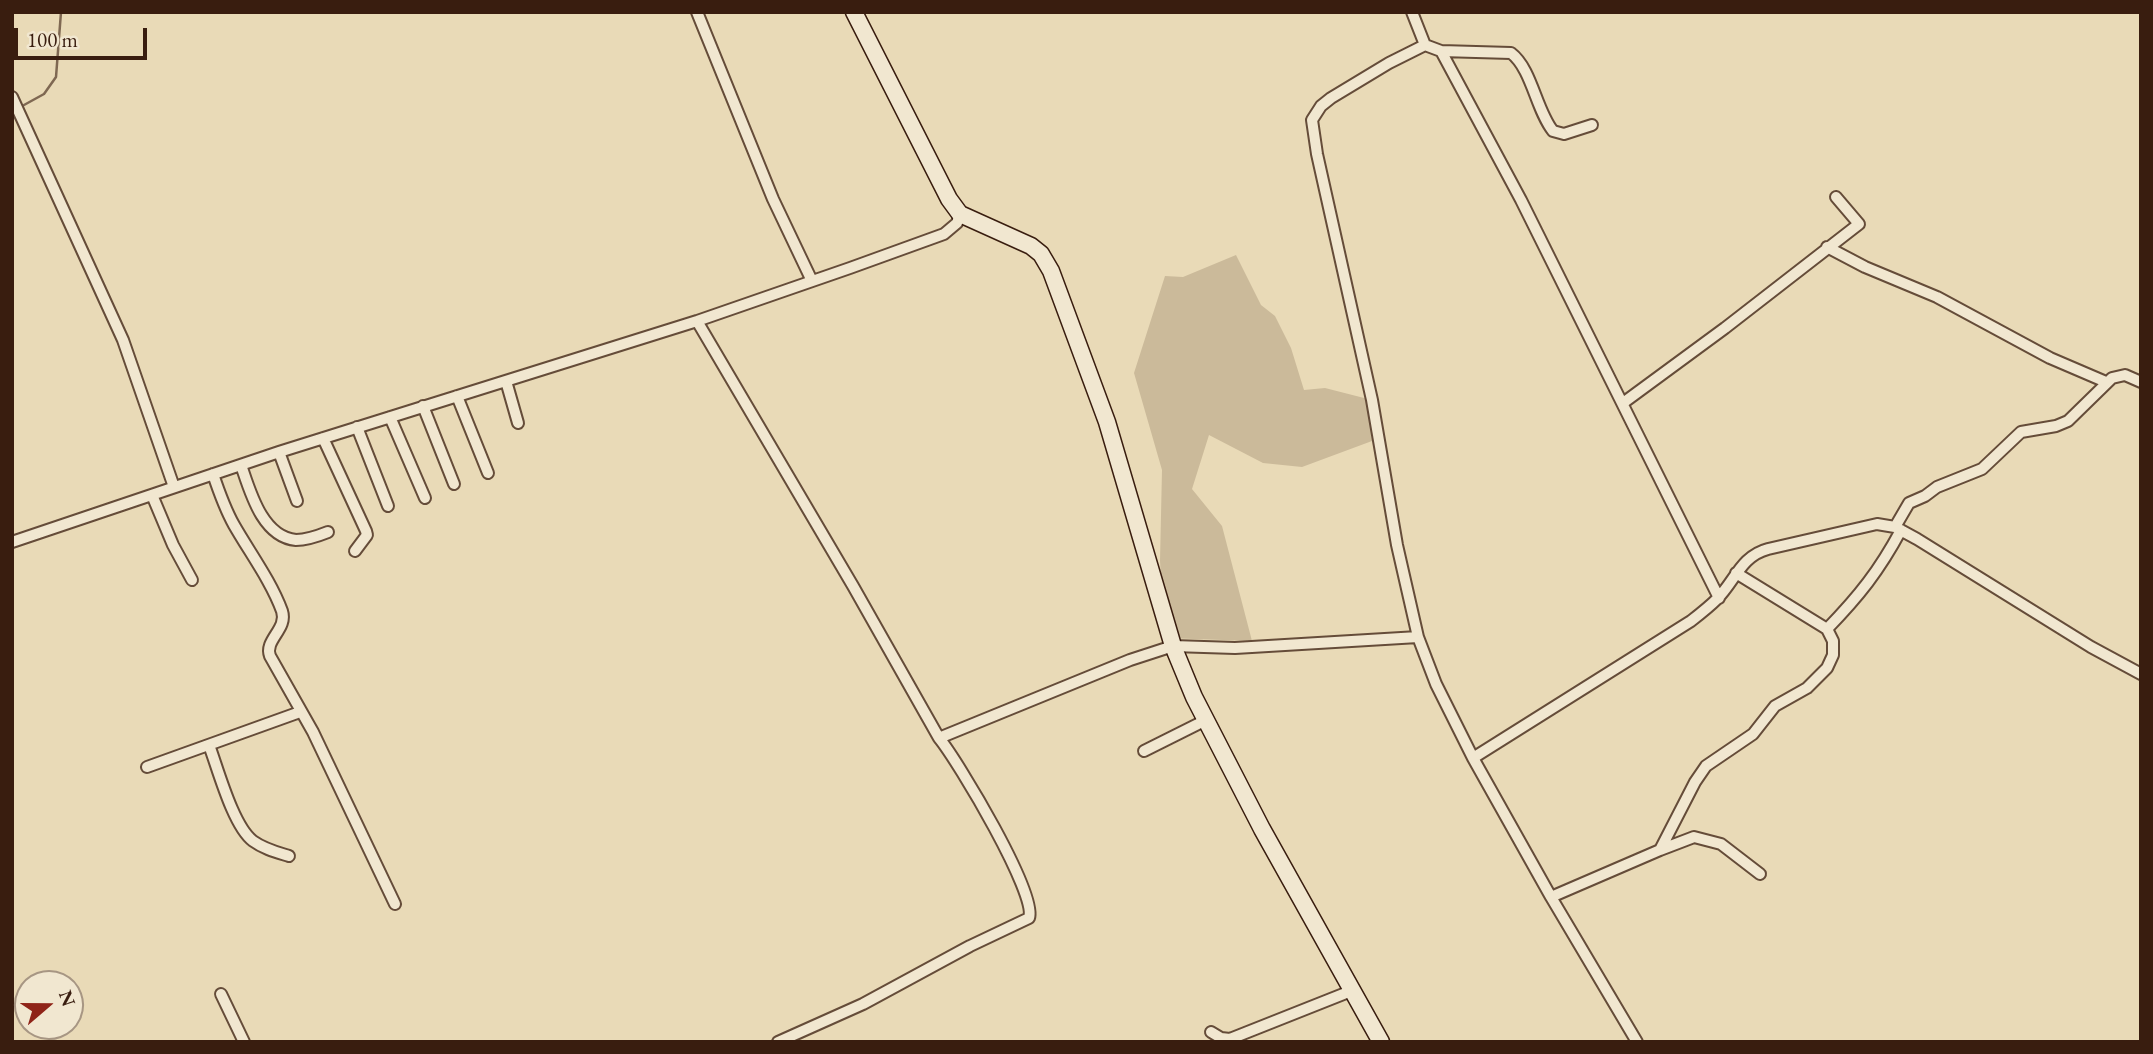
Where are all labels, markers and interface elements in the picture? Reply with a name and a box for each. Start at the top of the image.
scale bar [18,14,150,58]
text: 100 m [27,26,78,53]
north arrow [14,970,84,1040]
text: N [53,987,82,1010]

